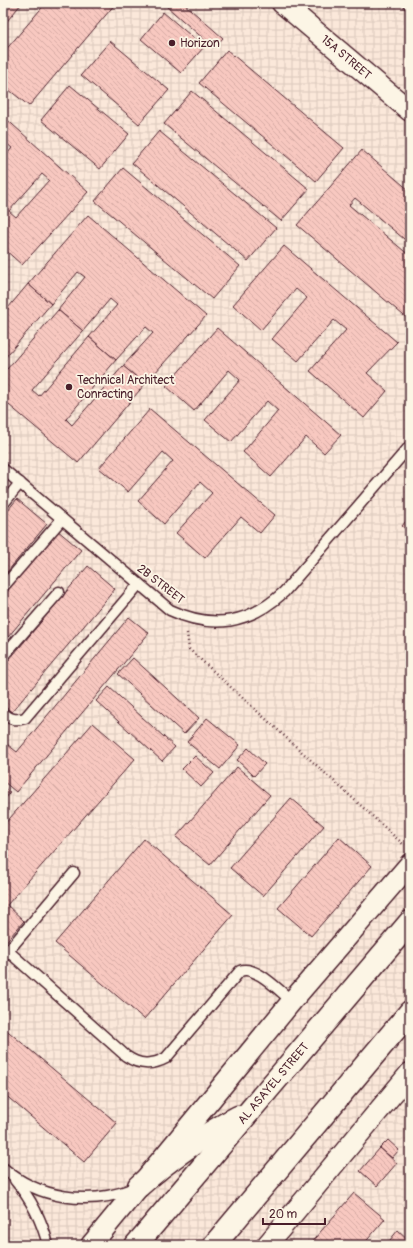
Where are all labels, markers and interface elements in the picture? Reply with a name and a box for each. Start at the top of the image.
street label: 15A STREET [318,32,374,83]
place label: Horizon [180,36,220,51]
marker: Horizon [167,38,177,48]
place label: Technical Architect Conracting [77,373,175,402]
marker: Technical Architect Conracting [64,382,74,392]
street label: 2B STREET [134,561,188,608]
street label: AL ASAYEL STREET [235,1040,313,1127]
scale bar [263,1200,325,1226]
text: 20 m [269,1207,298,1222]

